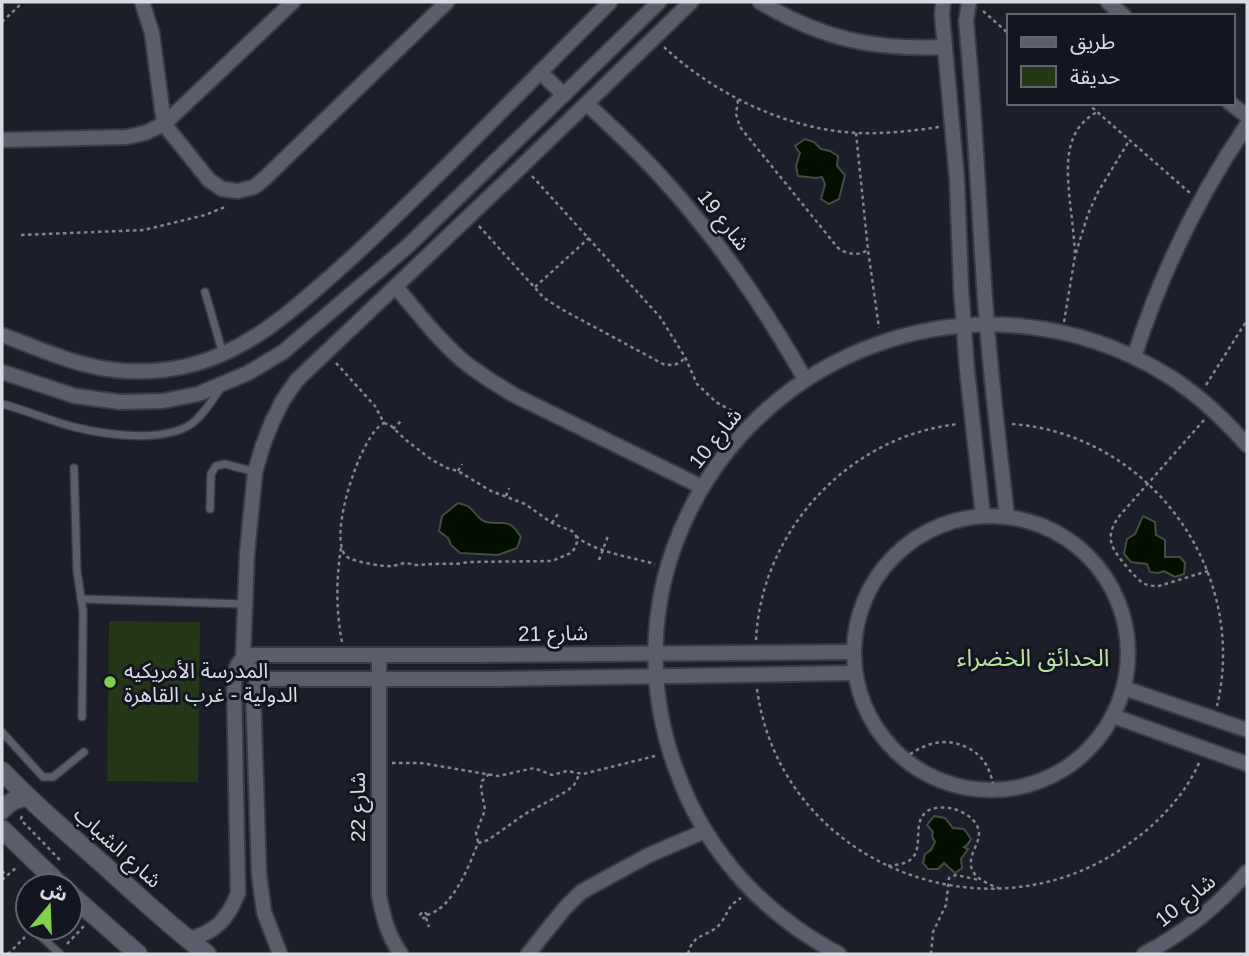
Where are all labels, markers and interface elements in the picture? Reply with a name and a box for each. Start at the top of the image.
legend [1007,14,1235,105]
text: طريق [1070,30,1115,55]
text: حديقة [1070,65,1120,88]
street label: شارع 19 [690,185,755,257]
street label: شارع 10 [684,404,749,475]
street label: شارع 21 [518,621,588,649]
district label: الحدائق الخضراء [957,644,1109,673]
place label: المدرسة الأمريكيه الدولية - غرب القاهرة [124,659,298,707]
marker: المدرسة الأمريكيه الدولية - غرب القاهرة [102,674,118,690]
street label: شارع 22 [346,772,373,842]
street label: شارع الشباب [67,802,166,895]
street label: شارع 10 [1151,869,1222,934]
north arrow [14,872,84,942]
text: ش [39,877,70,906]

